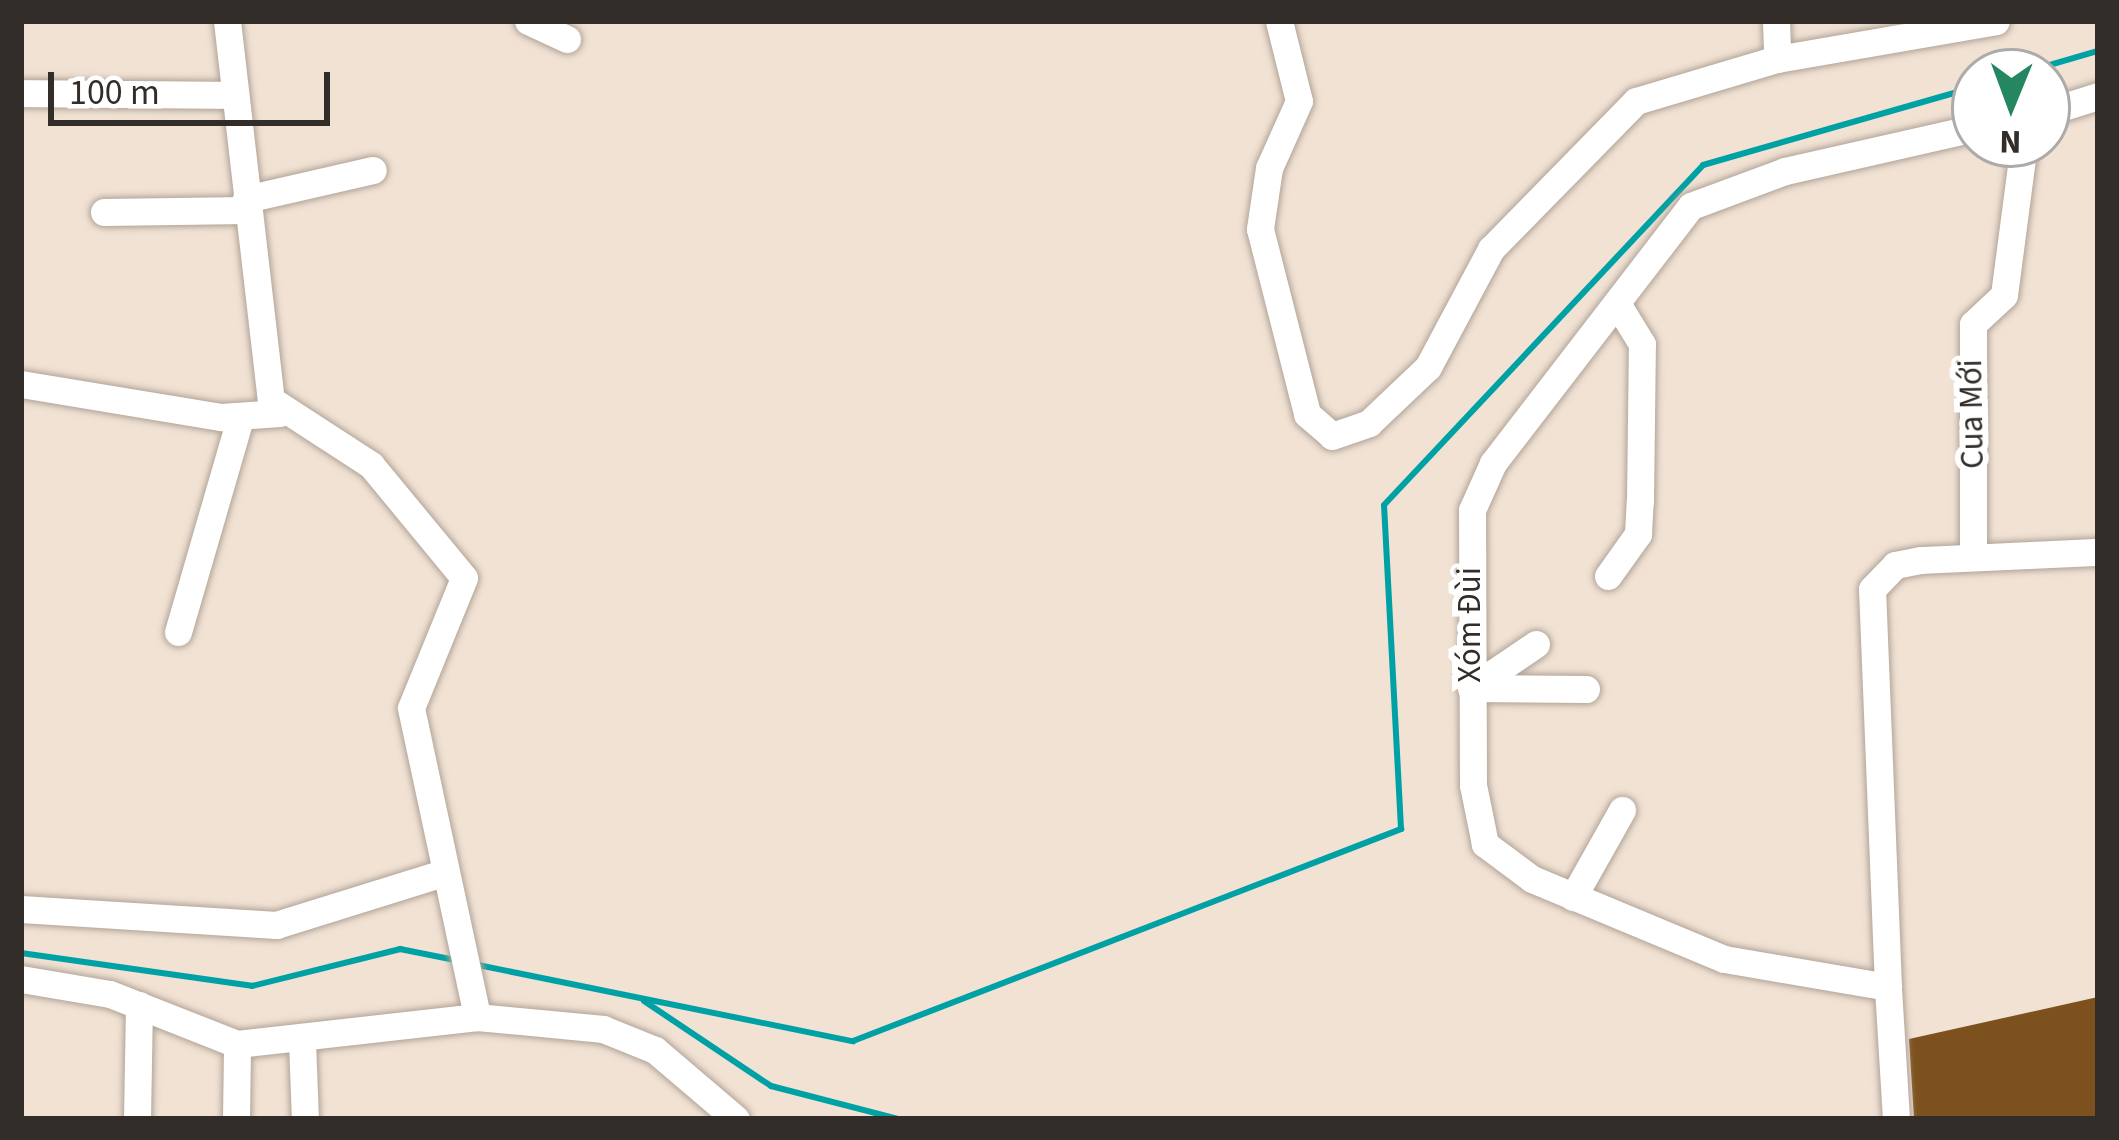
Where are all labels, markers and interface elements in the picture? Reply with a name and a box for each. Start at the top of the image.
scale bar [54,48,336,122]
north arrow [1951,48,2071,168]
text: 100 m [69,67,160,118]
text: N [1999,118,2022,165]
street label: Cua Mới [1951,359,1993,469]
street label: Xóm Đùi [1450,567,1490,683]

